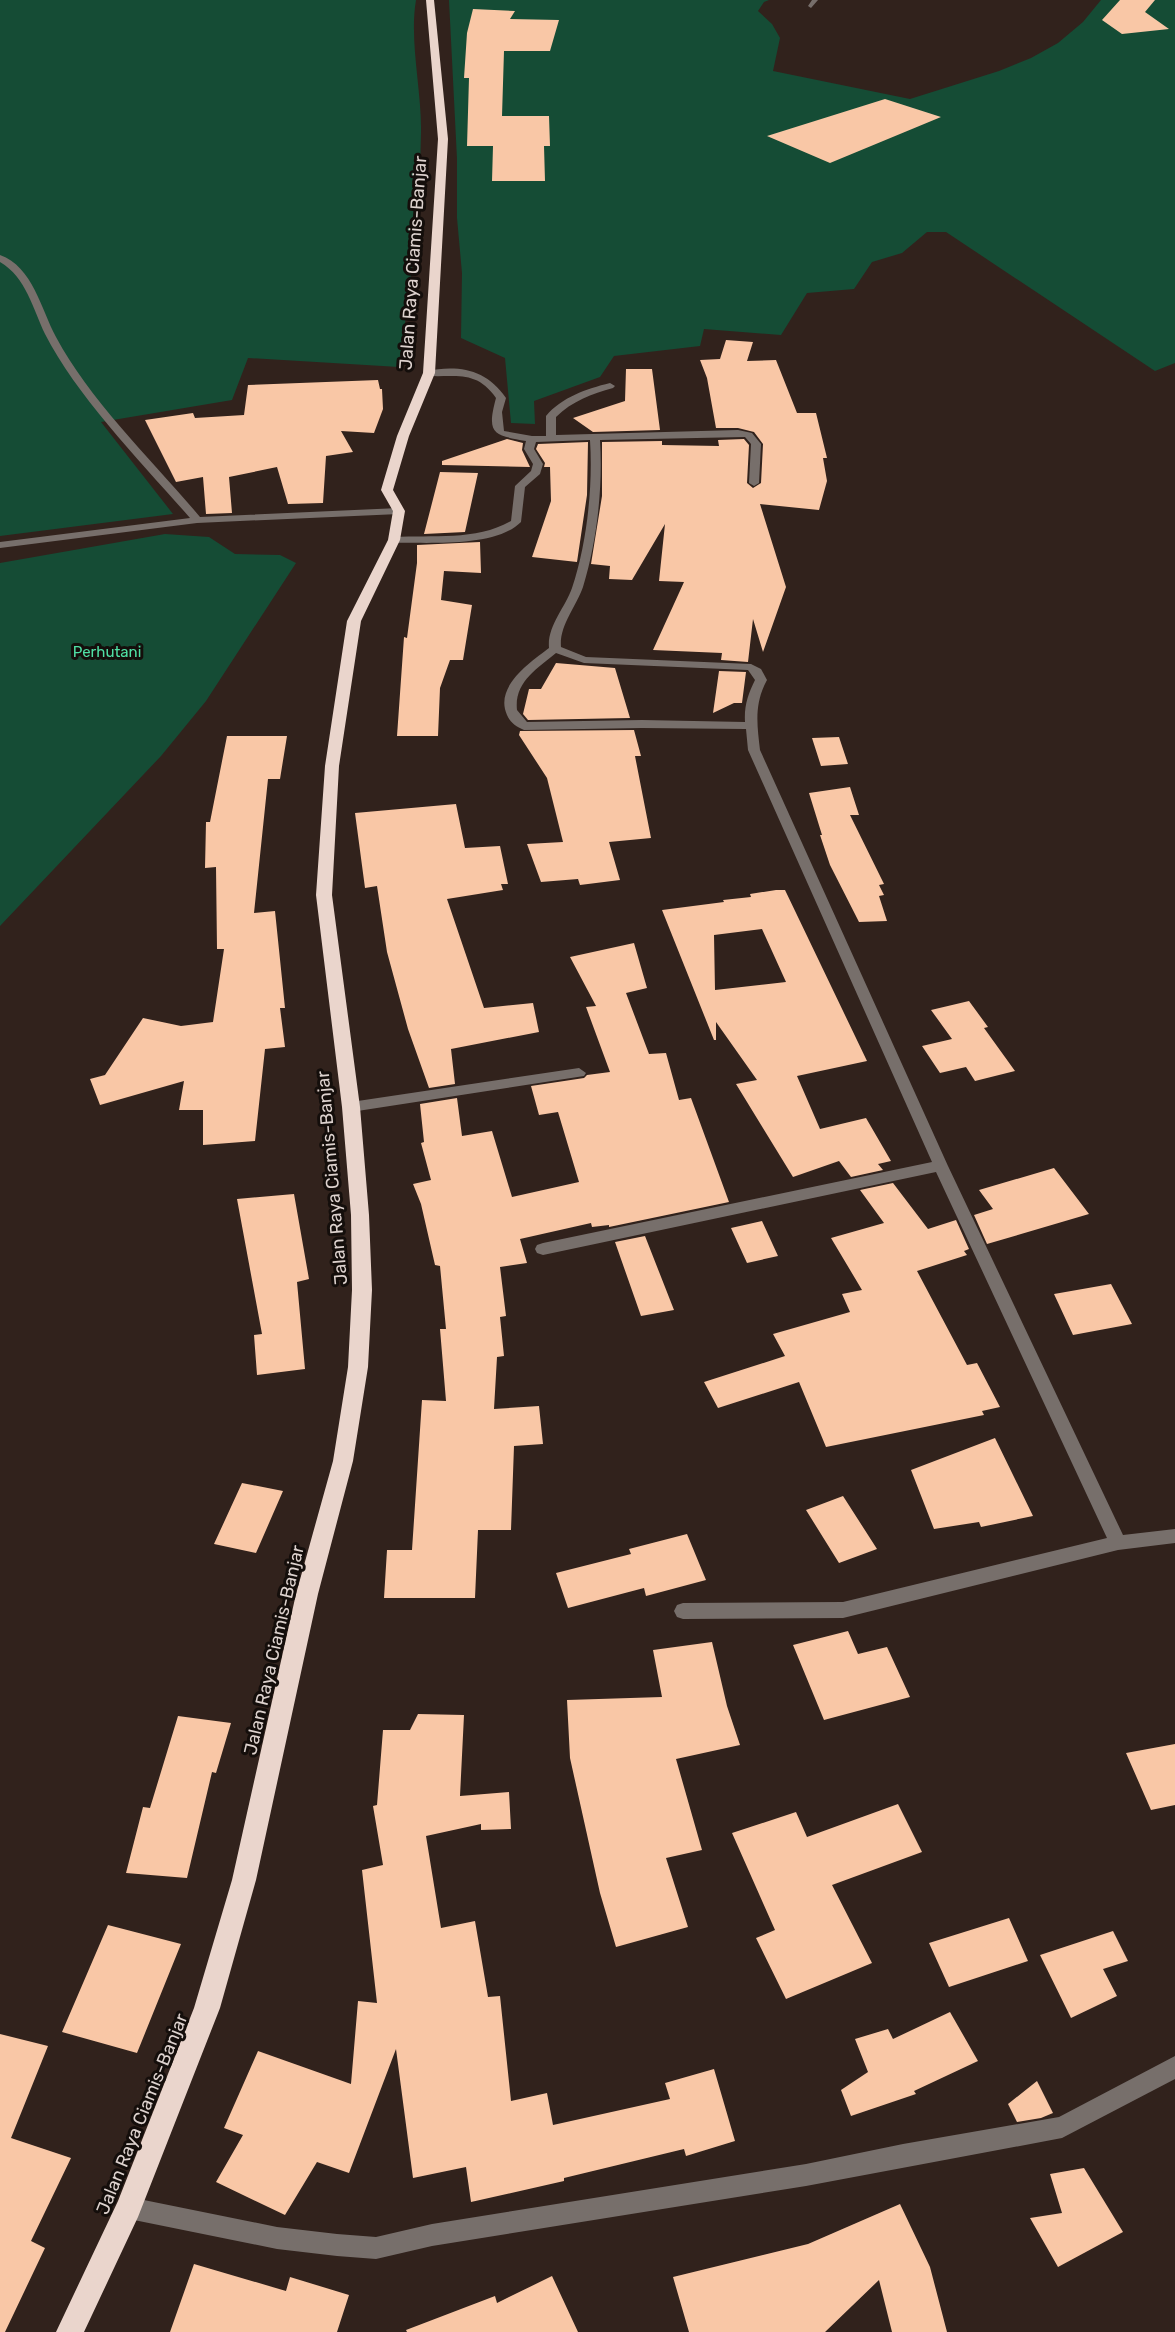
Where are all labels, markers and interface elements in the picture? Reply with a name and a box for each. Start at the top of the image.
street label: Jalan Raya Ciamis-Banjar [395,155,431,371]
park label: Perhutani [73,643,141,661]
street label: Jalan Raya Ciamis-Banjar [312,1070,352,1286]
street label: Jalan Raya Ciamis-Banjar [239,1543,309,1757]
street label: Jalan Raya Ciamis-Banjar [92,2010,192,2218]

